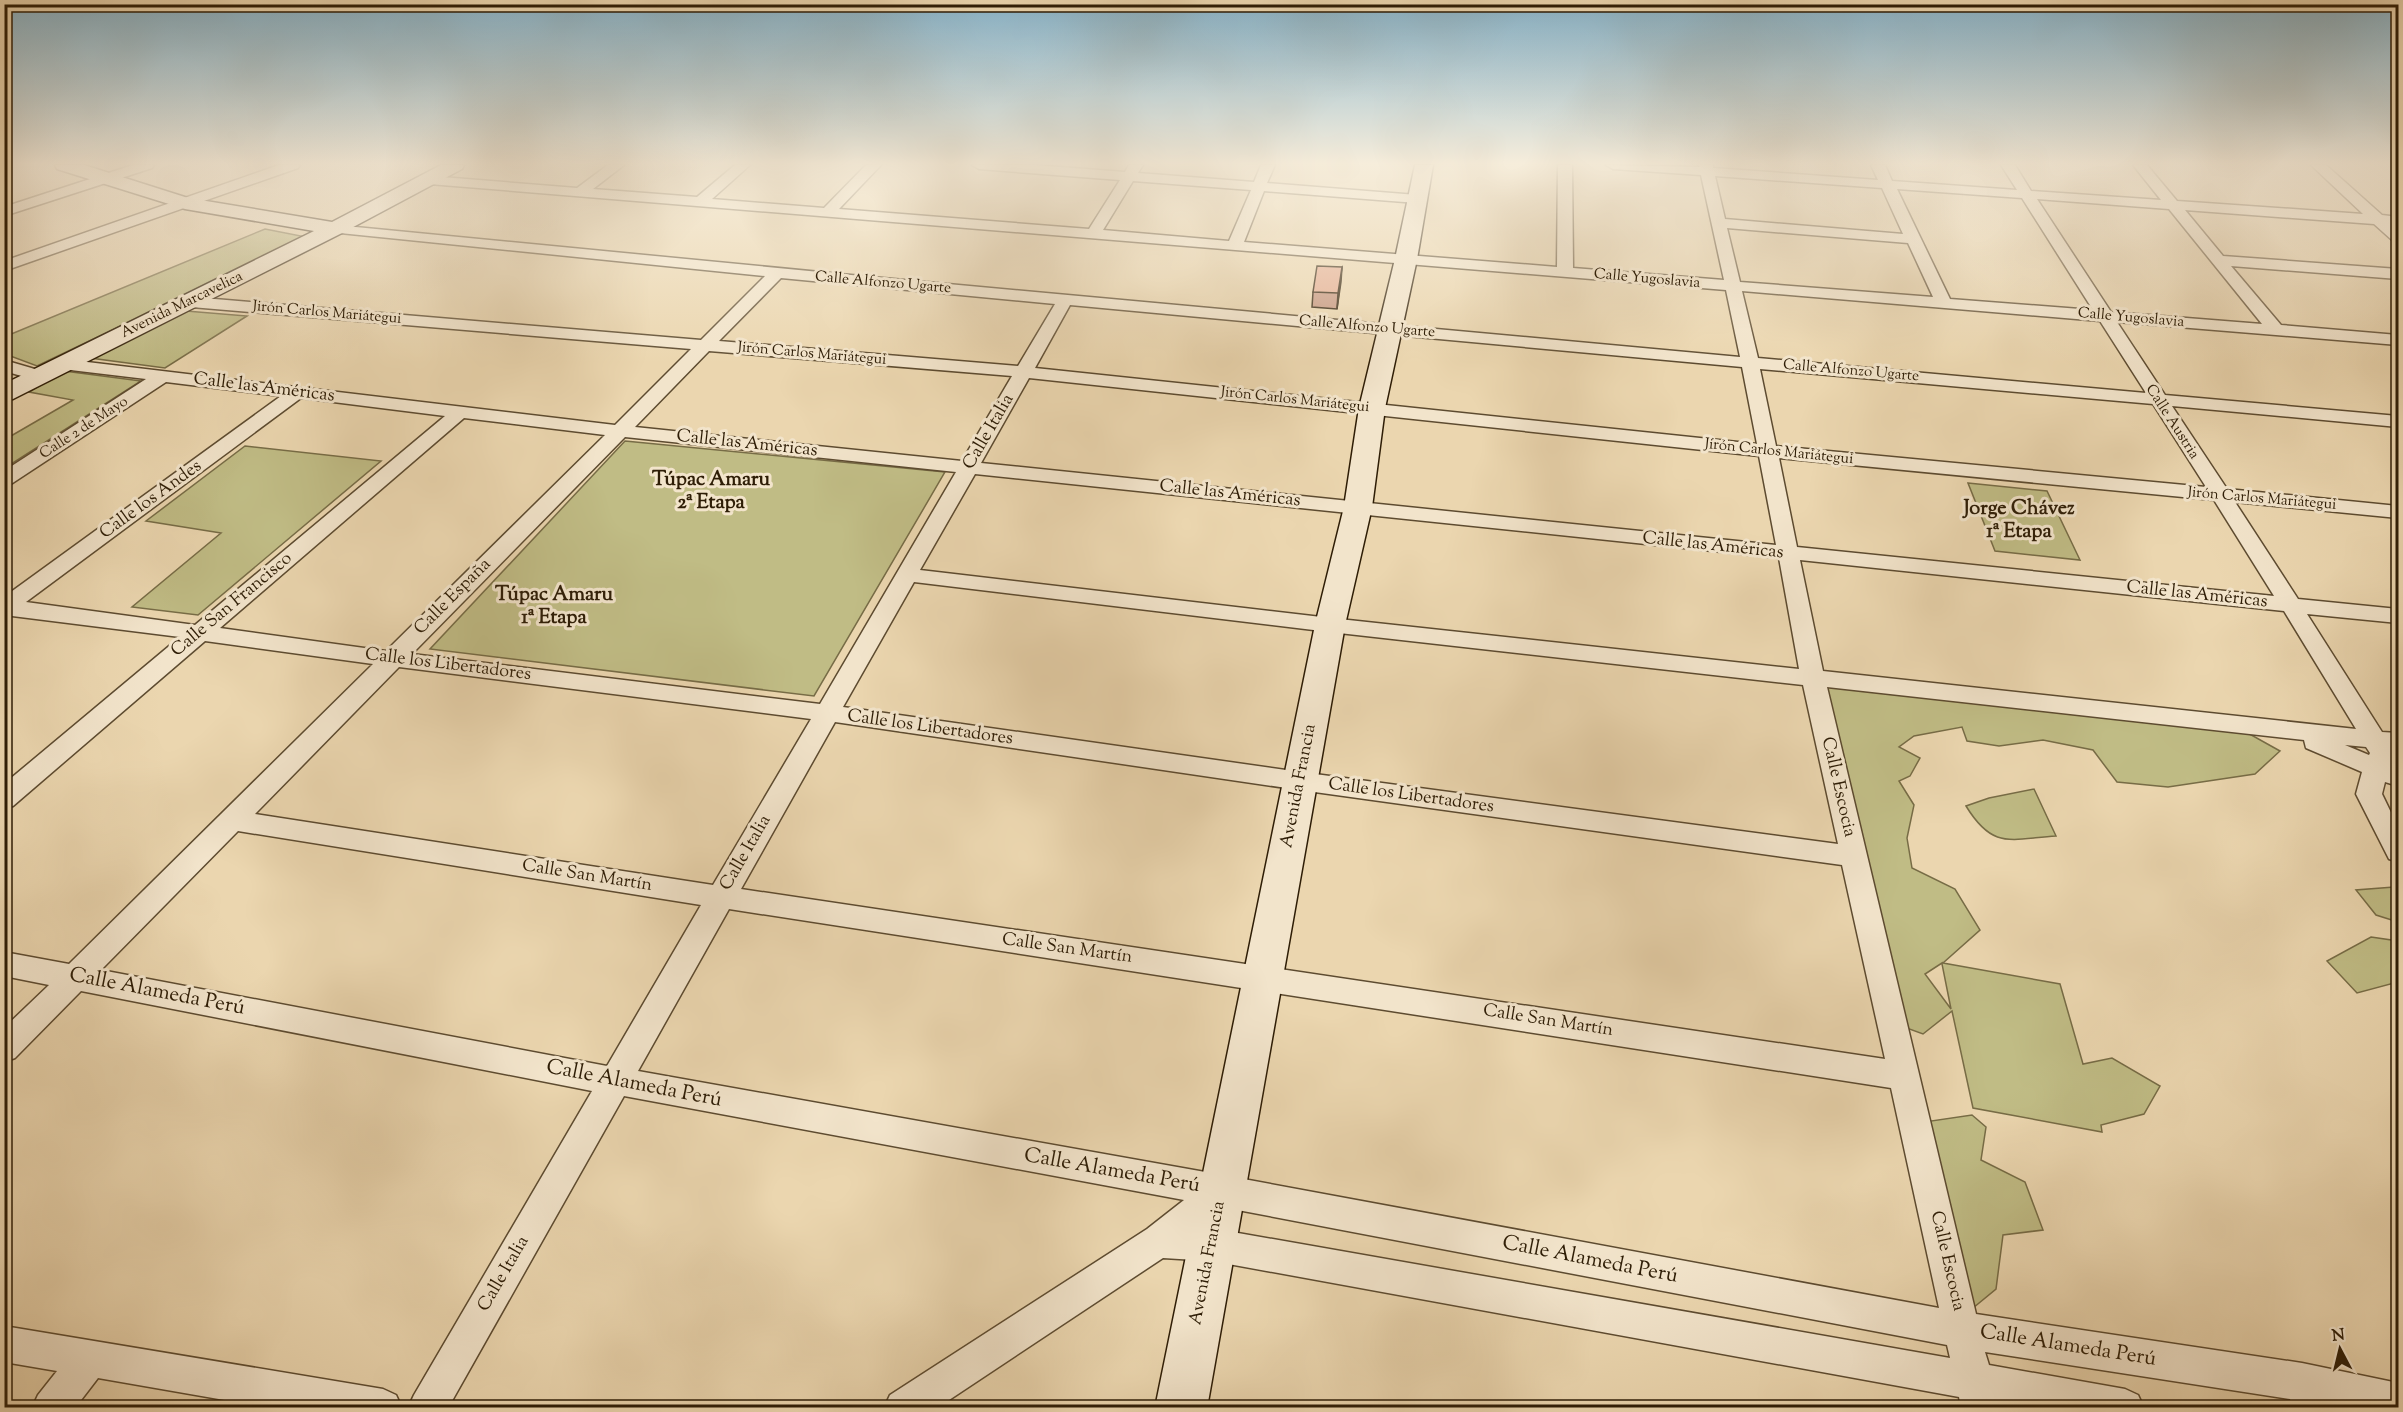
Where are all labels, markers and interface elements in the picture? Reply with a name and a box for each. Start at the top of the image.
street label: Calle Yugoslavia [1593,264,1701,294]
street label: Avenida Marcavelica [117,266,247,344]
street label: Calle Alfonzo Ugarte [814,267,952,299]
street label: Jirón Carlos Mariátegui [251,296,402,330]
street label: Calle Yugoslavia [2077,303,2185,333]
street label: Calle Alfonzo Ugarte [1298,311,1436,343]
street label: Jirón Carlos Mariátegui [736,337,887,371]
street label: Calle Alfonzo Ugarte [1782,355,1920,387]
street label: Calle las Américas [192,366,336,410]
street label: Calle Austria [2140,380,2204,464]
street label: Jirón Carlos Mariátegui [1219,382,1370,418]
street label: Calle Italia [957,389,1021,475]
street label: Calle 2 de Mayo [36,391,132,465]
street label: Calle las Américas [675,424,819,464]
street label: Jirón Carlos Mariátegui [1703,434,1854,470]
street label: Calle los Andes [95,454,207,546]
district label: Túpac Amaru 2ª Etapa [652,466,770,518]
street label: Calle las Américas [1158,474,1302,514]
street label: Jirón Carlos Mariátegui [2186,482,2337,516]
district label: Jorge Chávez 1ª Etapa [1961,495,2075,547]
street label: Calle las Américas [1641,526,1785,566]
street label: Calle San Francisco [166,546,299,664]
street label: Calle España [409,553,497,641]
street label: Calle las Américas [2125,575,2269,615]
district label: Túpac Amaru 1ª Etapa [495,581,613,633]
street label: Calle los Libertadores [363,642,533,688]
street label: Calle los Libertadores [845,703,1015,753]
street label: Avenida Francia [1274,722,1324,850]
street label: Calle Escocia [1814,734,1862,840]
street label: Calle los Libertadores [1326,771,1496,821]
street label: Calle Italia [714,810,778,896]
street label: Calle San Martín [520,853,654,899]
street label: Calle San Martín [1000,927,1134,971]
street label: Calle Alameda Perú [67,960,247,1024]
street label: Calle San Martín [1481,998,1615,1044]
street label: Calle Alameda Perú [544,1052,724,1116]
street label: Calle Alameda Perú [1022,1141,1202,1201]
street label: Avenida Francia [1183,1199,1233,1327]
street label: Calle Escocia [1923,1208,1971,1314]
street label: Calle Alameda Perú [1500,1228,1680,1292]
street label: Calle Italia [472,1231,536,1317]
street label: Calle Alameda Perú [1978,1317,2158,1375]
north arrow [2310,1319,2370,1379]
text: N [2331,1324,2346,1349]

